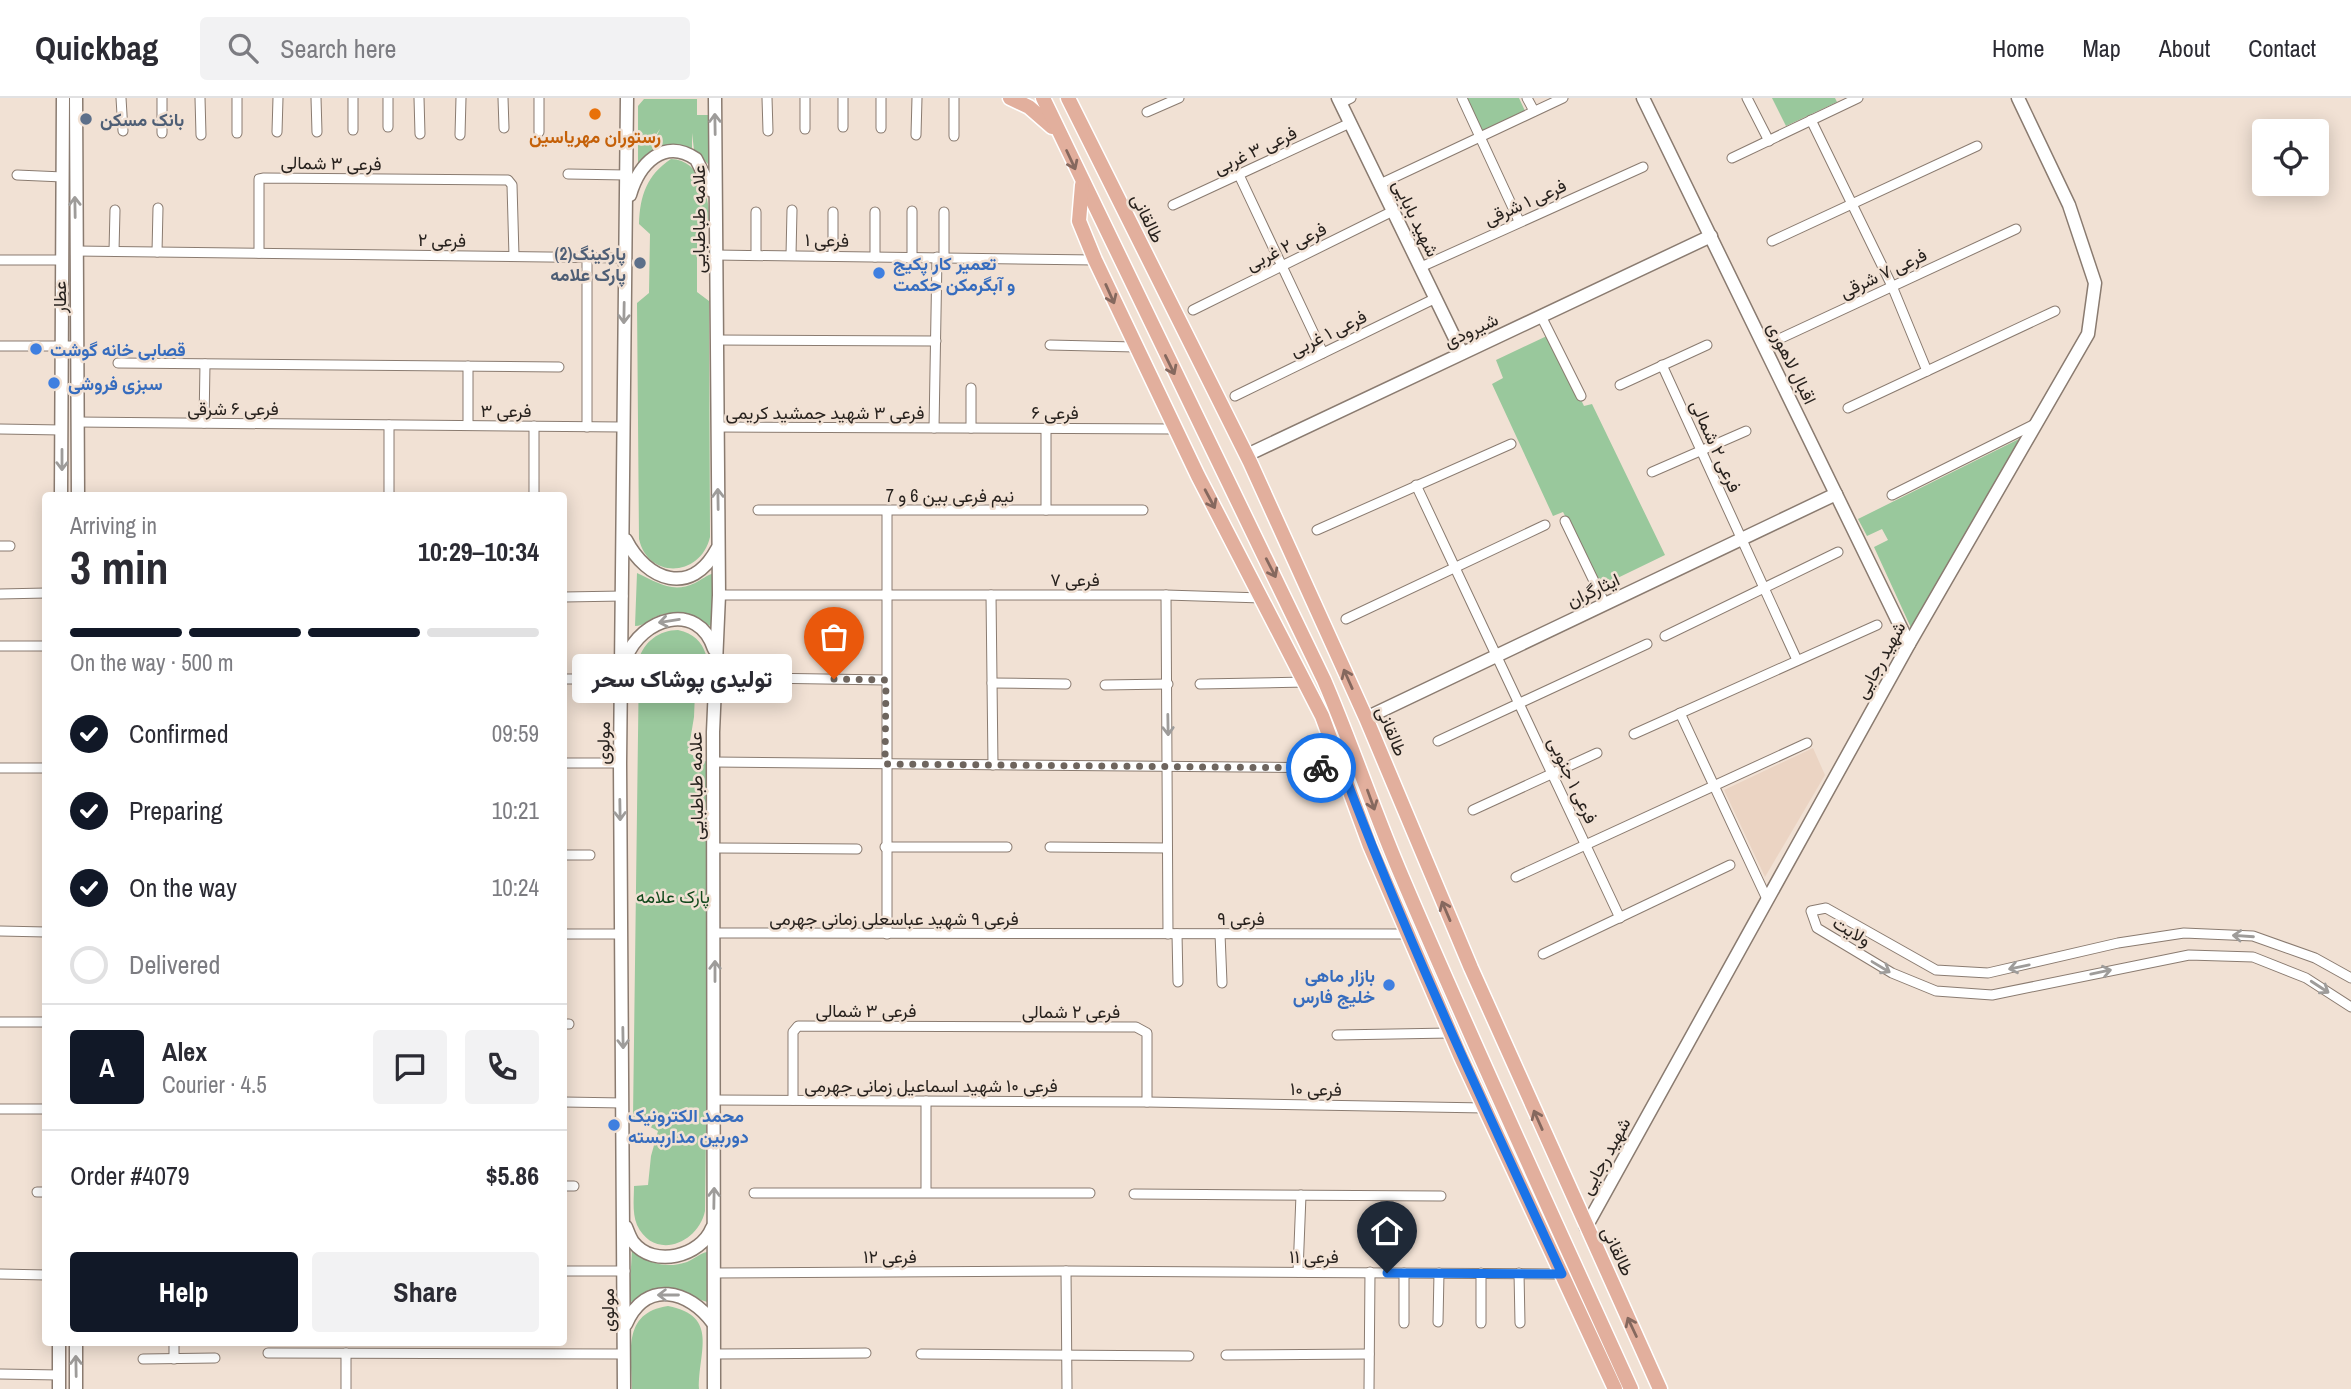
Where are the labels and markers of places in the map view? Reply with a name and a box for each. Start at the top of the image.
marker: رستوران مهریاسین [587,106,603,122]
place label: بانک مسکن [100,107,184,132]
marker: بانک مسکن [78,111,94,127]
place label: رستوران مهریاسین [529,124,661,149]
place label: پارکینگ(2) پارک علامه [550,241,626,287]
place label: تعمیر کار پکیج و آبگرمکن حکمت [893,251,1015,297]
marker: پارکینگ(2) پارک علامه [632,255,648,271]
marker: تعمیر کار پکیج و آبگرمکن حکمت [871,265,887,281]
place label: قصابی خانه گوشت [50,337,186,362]
marker: قصابی خانه گوشت [28,341,44,357]
place label: سبزی فروشی [68,371,163,396]
marker: سبزی فروشی [46,375,62,391]
pin [804,607,864,679]
callout: تولیدی پوشاک سحر [572,654,792,704]
place label: بازار ماهی خلیج فارس [1293,963,1375,1009]
marker: بازار ماهی خلیج فارس [1381,977,1397,993]
place label: محمد الکترونیک دوربین مداربسته [628,1103,749,1149]
marker: محمد الکترونیک دوربین مداربسته [606,1117,622,1133]
pin [1357,1201,1417,1273]

